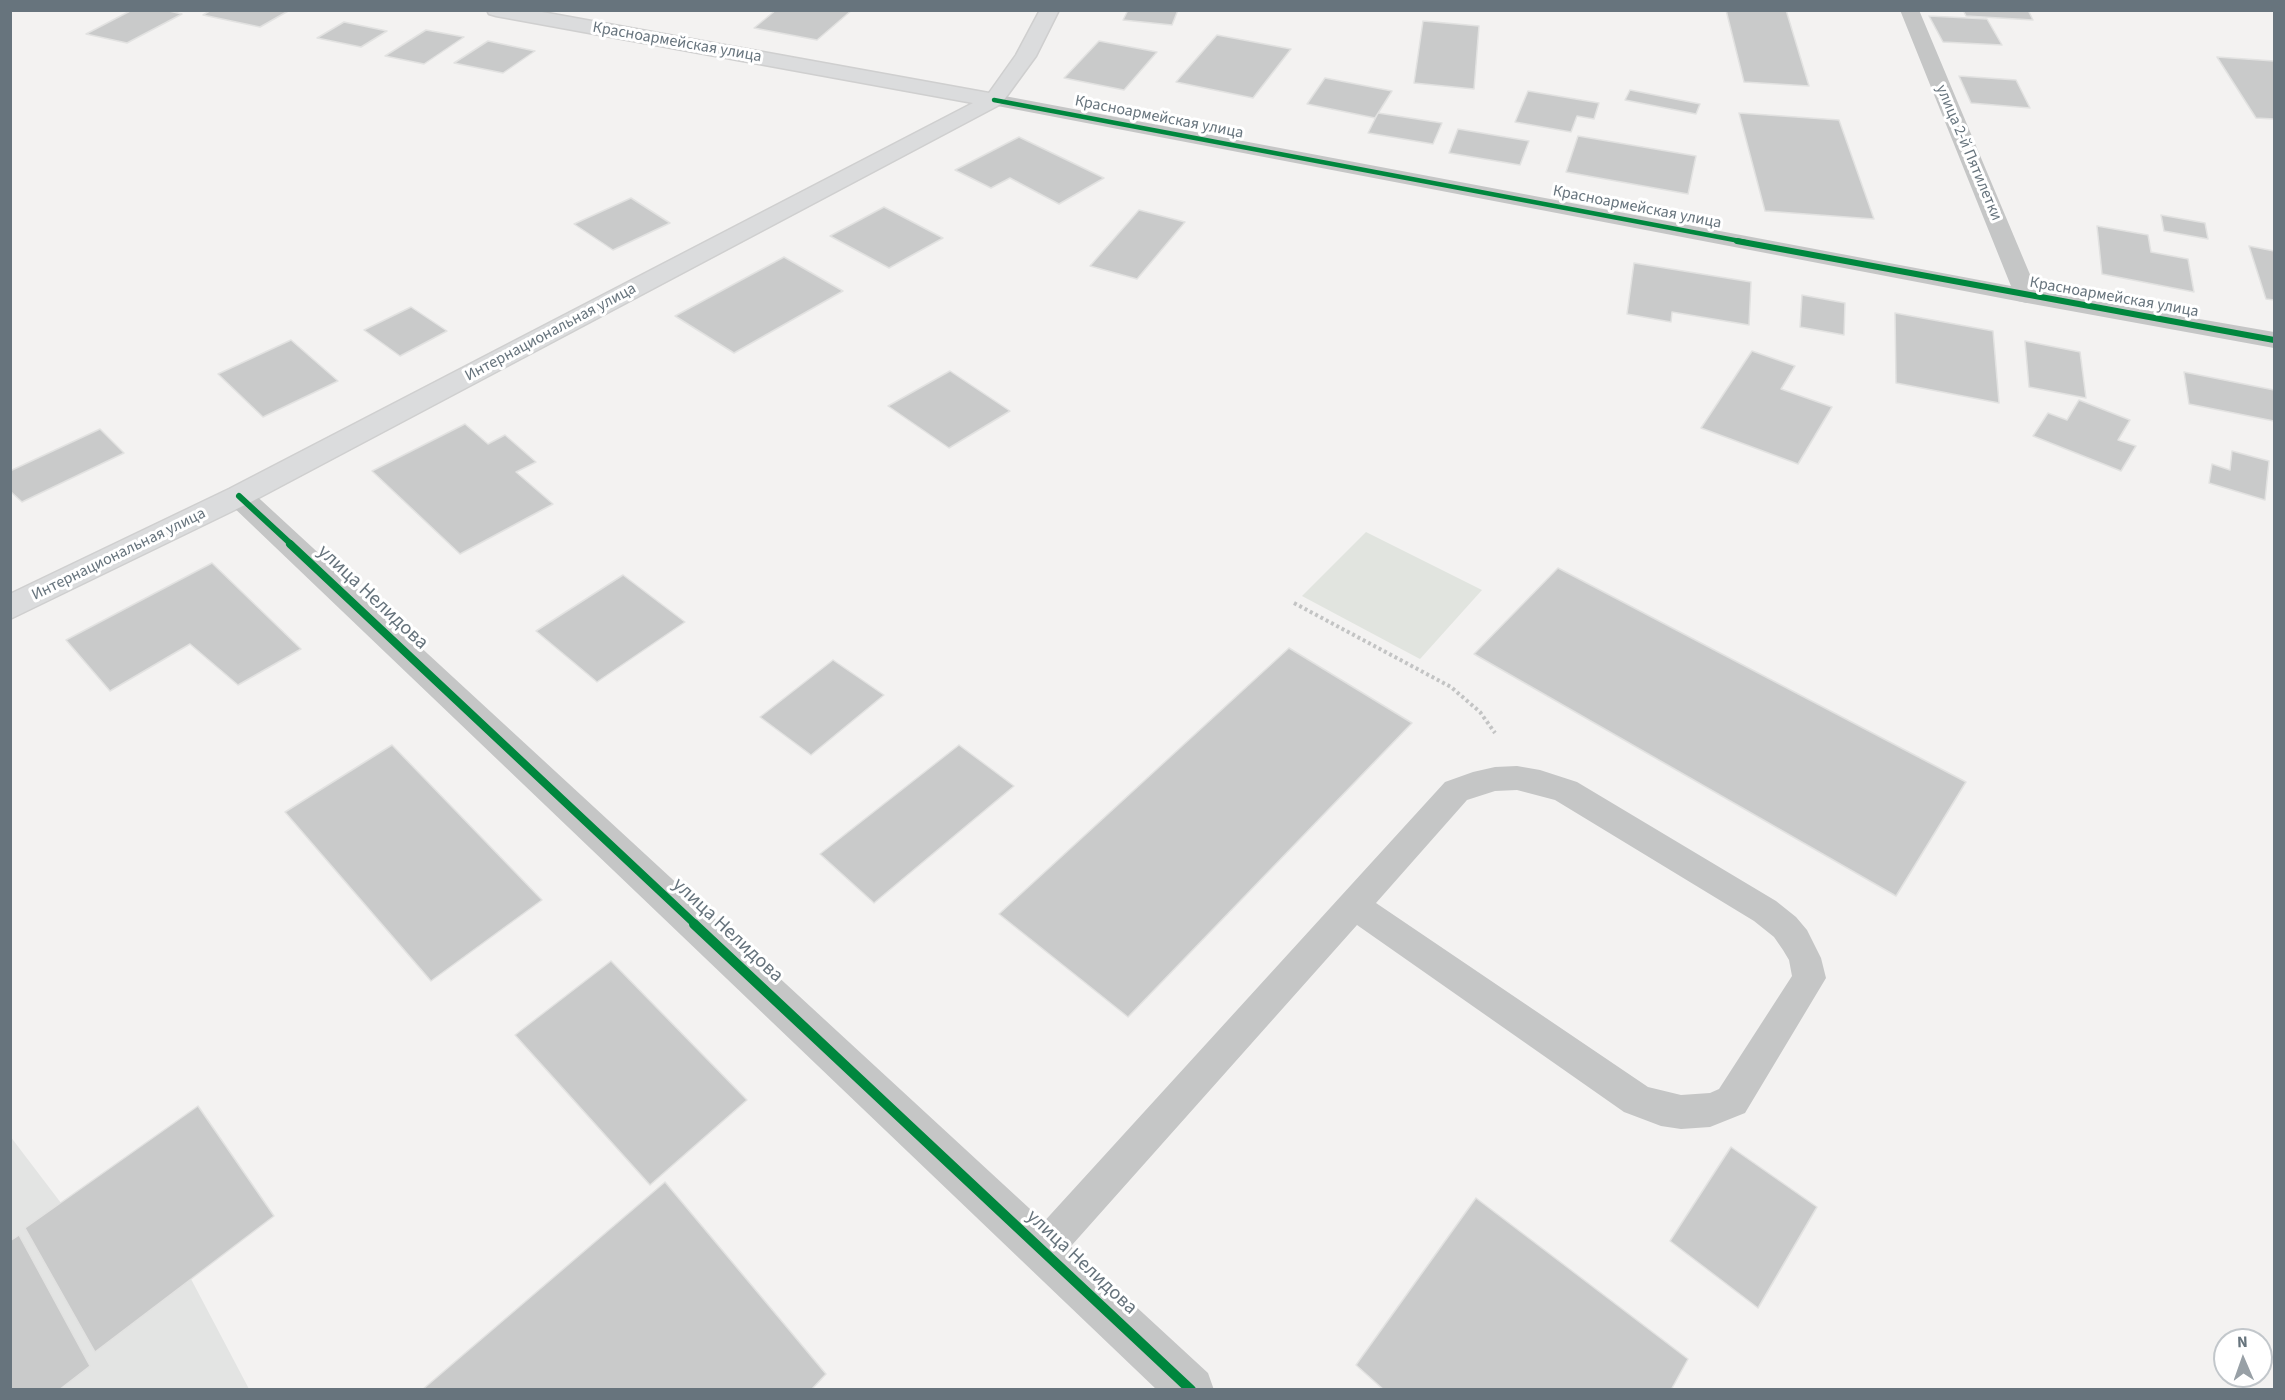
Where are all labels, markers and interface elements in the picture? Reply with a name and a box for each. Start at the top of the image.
street label: Красноармейская улица [591,19,763,67]
street label: улица 2-й Пятилетки [1931,82,2005,224]
street label: Красноармейская улица [1073,92,1245,144]
street label: Красноармейская улица [1551,182,1723,234]
street label: Красноармейская улица [2028,274,2200,322]
street label: Интернациональная улица [462,280,640,386]
street label: Интернациональная улица [29,505,209,605]
street label: улица Нелидова [312,540,432,656]
street label: улица Нелидова [667,873,787,989]
street label: улица Нелидова [1021,1205,1141,1321]
north arrow [2213,1328,2273,1388]
text: N [2237,1331,2248,1353]

